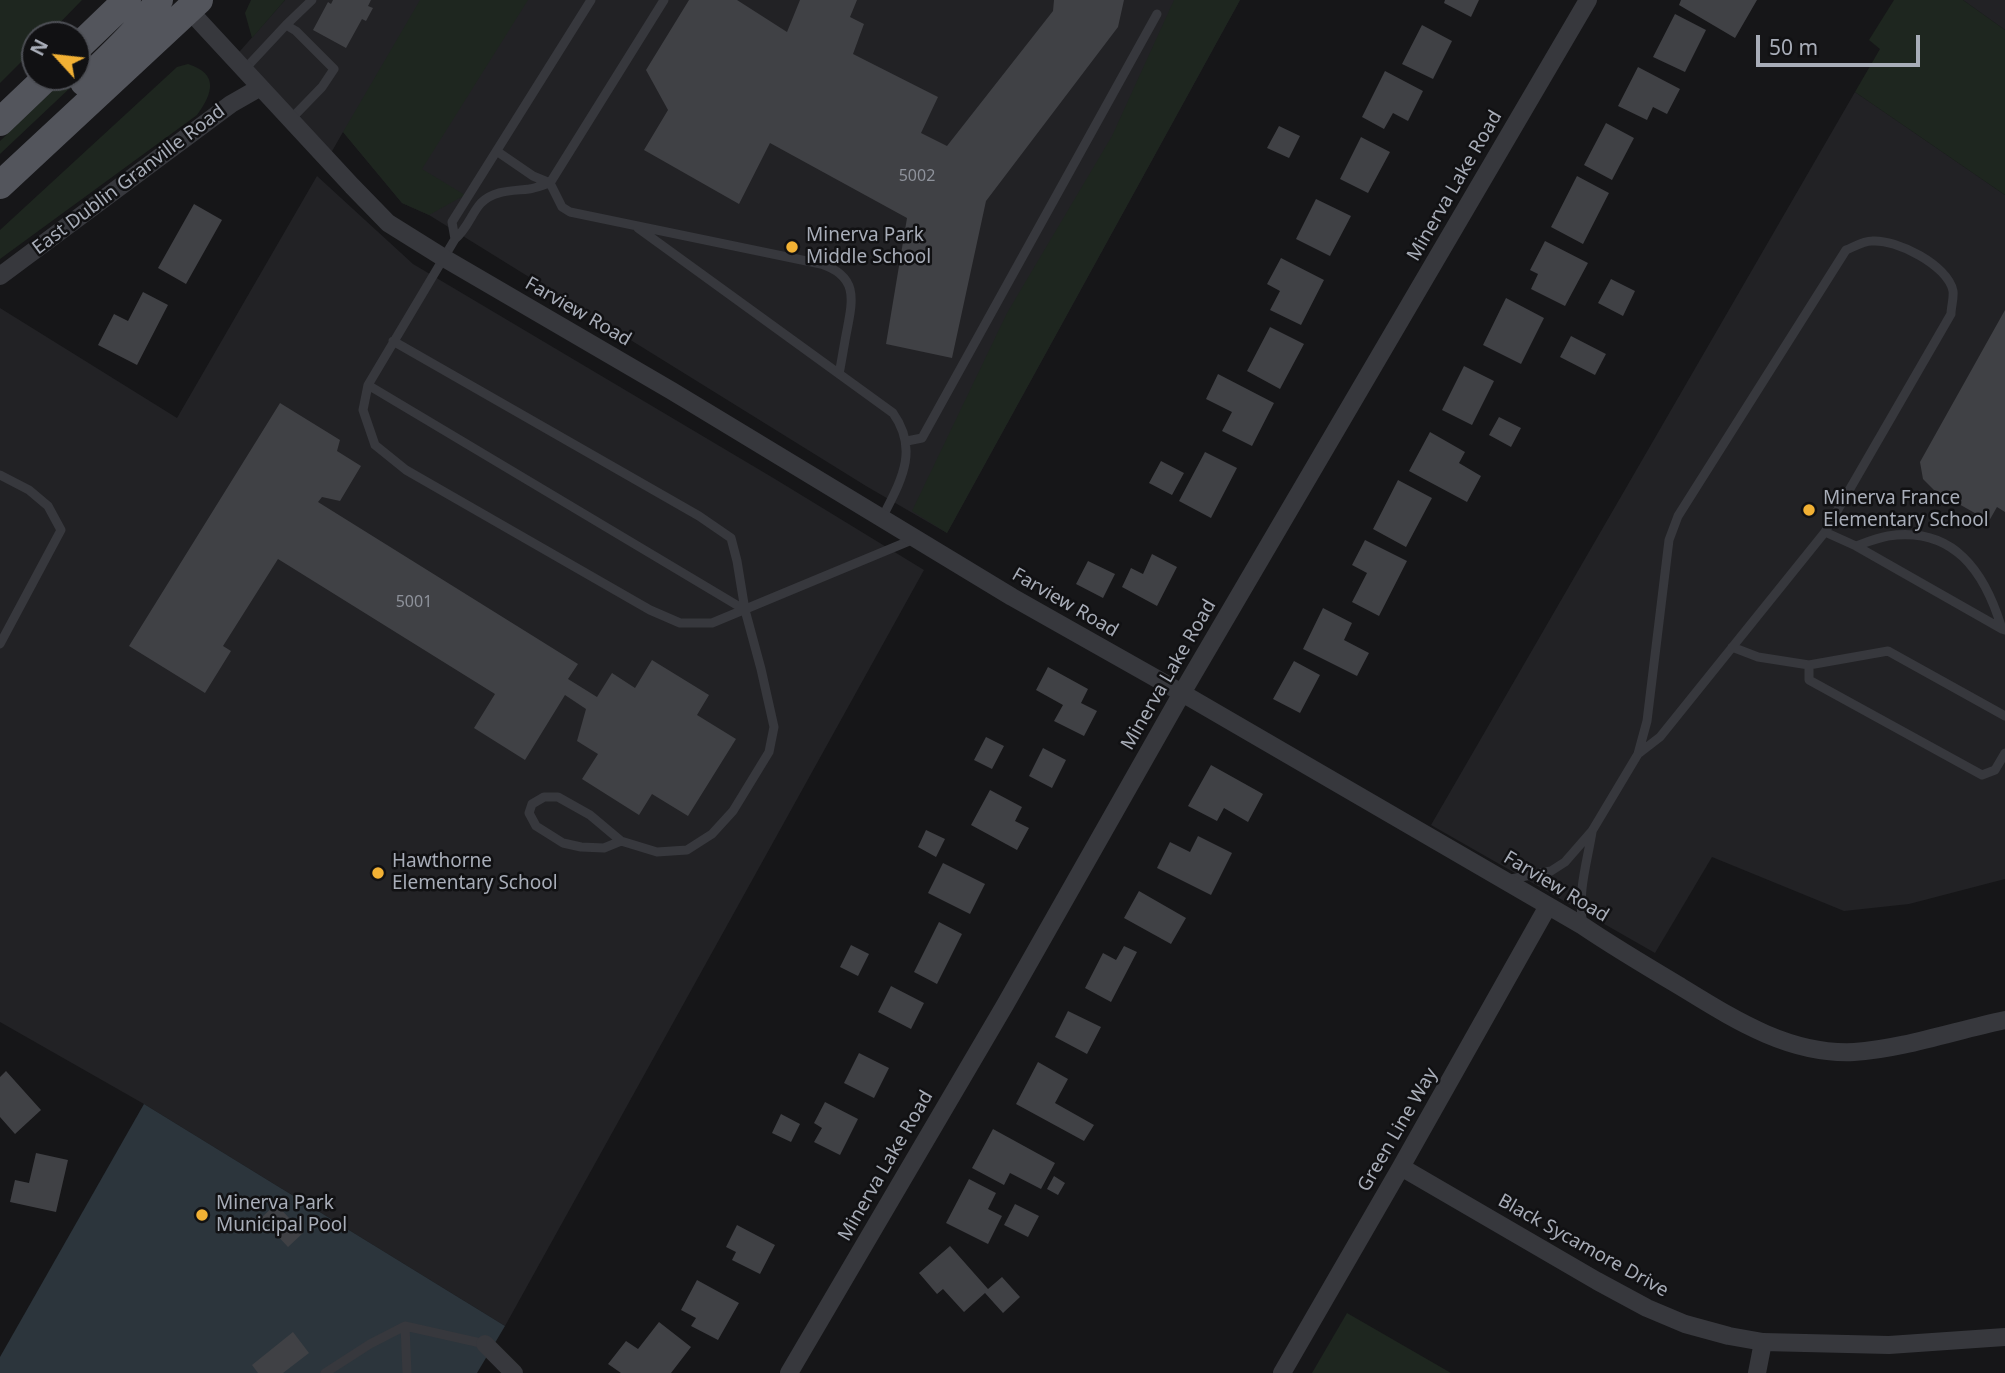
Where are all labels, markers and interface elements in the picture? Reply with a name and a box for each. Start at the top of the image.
north arrow [21,21,91,91]
scale bar [1760,21,1924,65]
text: 50 m [1769,33,1818,61]
text: N [24,35,54,60]
street label: East Dublin Granville Road [28,100,230,260]
street label: Minerva Lake Road [1403,107,1507,265]
house number: 5002 [899,166,935,186]
place label: Minerva Park Middle School [806,225,931,269]
marker: Minerva Park Middle School [784,239,800,255]
street label: Farview Road [521,272,635,352]
place label: Minerva France Elementary School [1823,488,1989,532]
marker: Minerva France Elementary School [1801,502,1817,518]
street label: Farview Road [1008,563,1122,643]
house number: 5001 [396,592,432,612]
street label: Minerva Lake Road [1117,596,1221,754]
street label: Farview Road [1499,847,1613,927]
place label: Hawthorne Elementary School [392,851,558,895]
marker: Hawthorne Elementary School [370,865,386,881]
street label: Green Line Way [1353,1064,1443,1196]
street label: Minerva Lake Road [834,1087,938,1245]
street label: Black Sycamore Drive [1494,1190,1672,1302]
place label: Minerva Park Municipal Pool [216,1193,347,1237]
marker: Minerva Park Municipal Pool [194,1207,210,1223]

